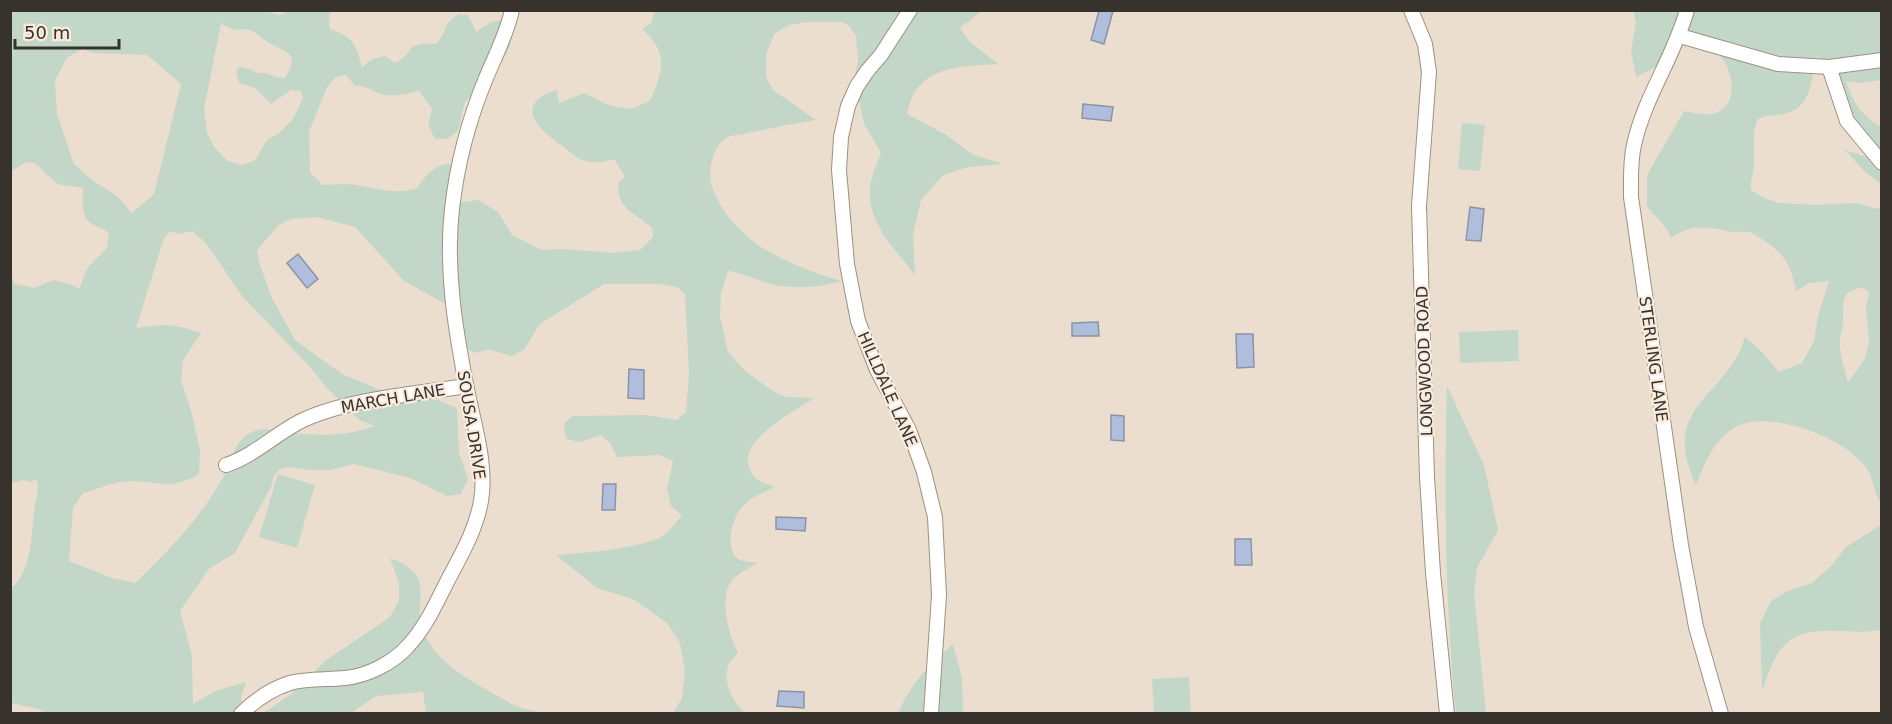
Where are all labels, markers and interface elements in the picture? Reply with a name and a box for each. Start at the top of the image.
scale bar [15,12,118,50]
text: 50 m [24,22,70,43]
street label: LONGWOOD ROAD [1412,285,1437,436]
street label: STERLING LANE [1635,295,1672,423]
street label: HILLDALE LANE [854,329,921,450]
street label: SOUSA DRIVE [454,369,490,481]
street label: MARCH LANE [339,380,447,417]

